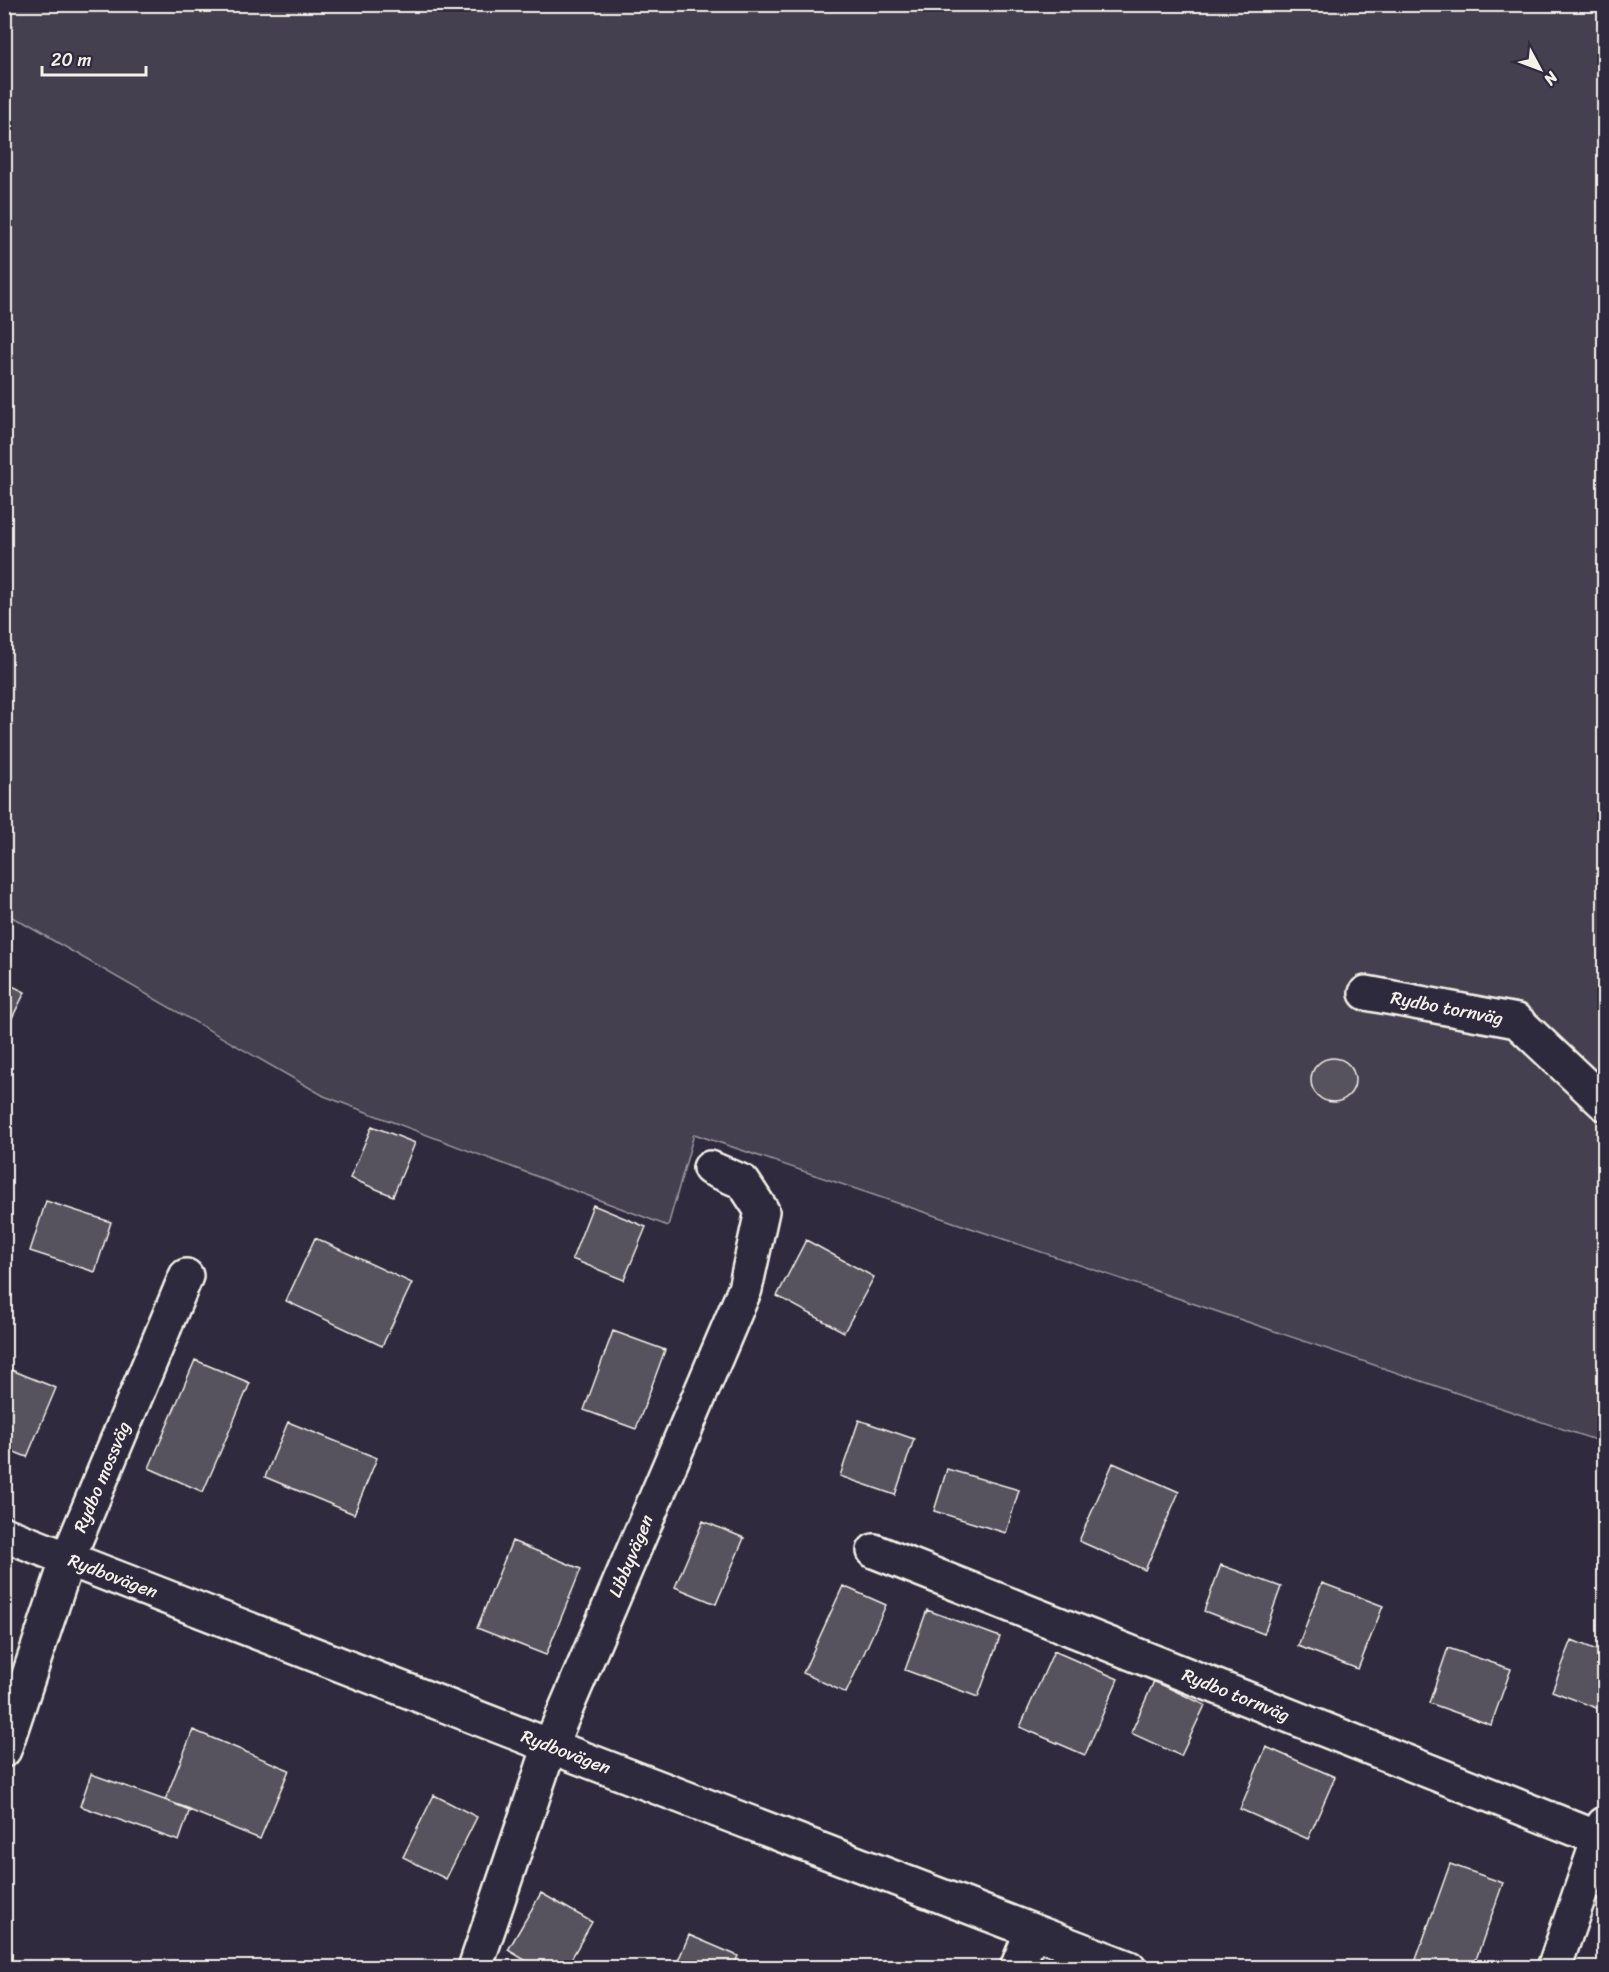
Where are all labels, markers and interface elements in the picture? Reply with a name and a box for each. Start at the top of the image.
scale bar [42,39,146,77]
north arrow [1510,39,1570,99]
text: 20 m [51,44,91,76]
text: N [1536,64,1566,93]
street label: Rydbo tornväg [1388,981,1506,1035]
street label: Rydbo mossväg [64,1416,140,1538]
street label: Libbyvägen [599,1509,663,1603]
street label: Rydbovägen [63,1544,163,1608]
street label: Rydbo tornväg [1177,1659,1295,1731]
street label: Rydbovägen [516,1720,616,1784]

